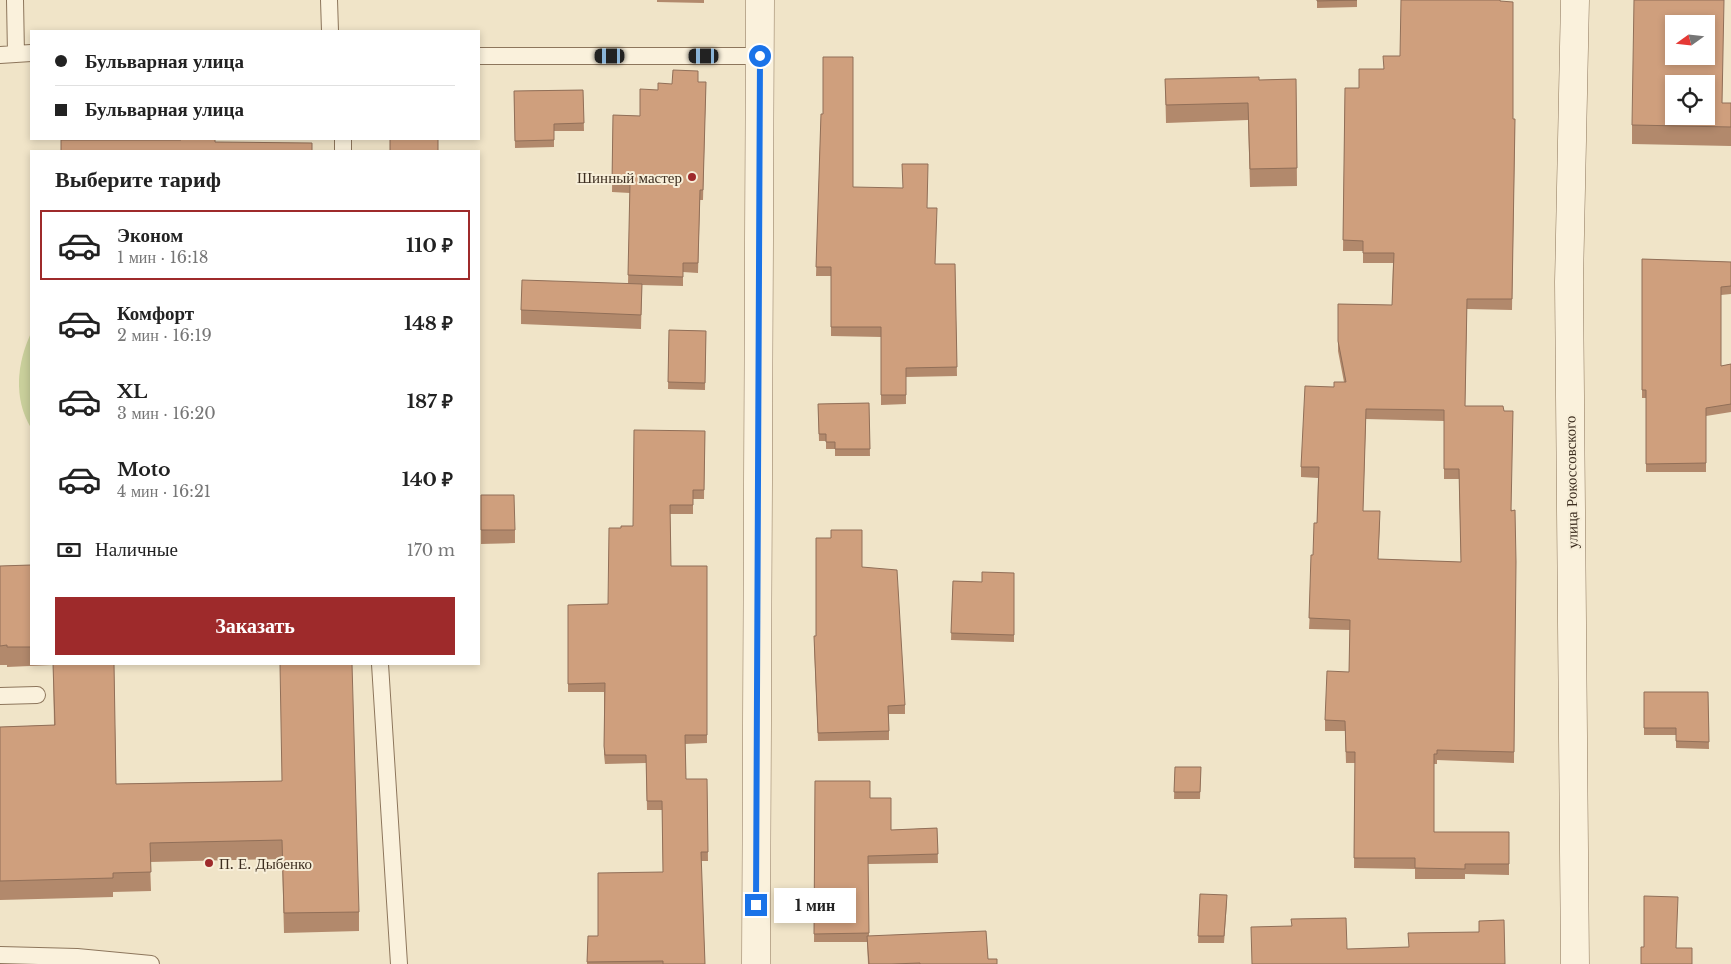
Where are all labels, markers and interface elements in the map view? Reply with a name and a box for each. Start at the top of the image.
north arrow [1665,15,1715,65]
map controls [1665,15,1715,125]
route start [749,45,771,67]
car [595,49,625,64]
car [689,49,719,64]
text: Бульварная улица [85,50,244,73]
button: locate [1665,75,1715,125]
text: Бульварная улица [85,98,244,121]
text: Выберите тариф [55,166,221,193]
place label: Шинный мастер [577,168,682,187]
marker: Шинный мастер [686,171,698,183]
icon: car [57,223,102,268]
text: Эконом [117,224,183,247]
text: 110 ₽ [406,234,453,257]
text: 1 мин · 16:18 [117,247,209,267]
icon: car [57,301,102,346]
text: Комфорт [117,302,194,325]
text: 148 ₽ [404,312,453,335]
text: 2 мин · 16:19 [117,325,212,345]
icon: car [57,379,102,424]
text: XL [117,380,147,403]
text: 187 ₽ [407,390,453,413]
text: 3 мин · 16:20 [117,403,216,423]
street label: улица Рокоссовского [1560,415,1582,549]
icon: car [57,457,102,502]
text: Moto [117,458,171,481]
text: 140 ₽ [402,468,453,491]
text: 4 мин · 16:21 [117,481,211,501]
icon: cash [55,536,83,564]
text: Наличные [95,538,178,561]
text: 170 m [407,540,455,560]
button: Заказать [55,597,455,655]
place label: П. Е. Дыбенко [219,854,312,873]
marker: П. Е. Дыбенко [203,857,215,869]
callout: 1 мин [774,888,856,922]
route end [745,894,767,916]
text: 1 мин [795,895,835,915]

